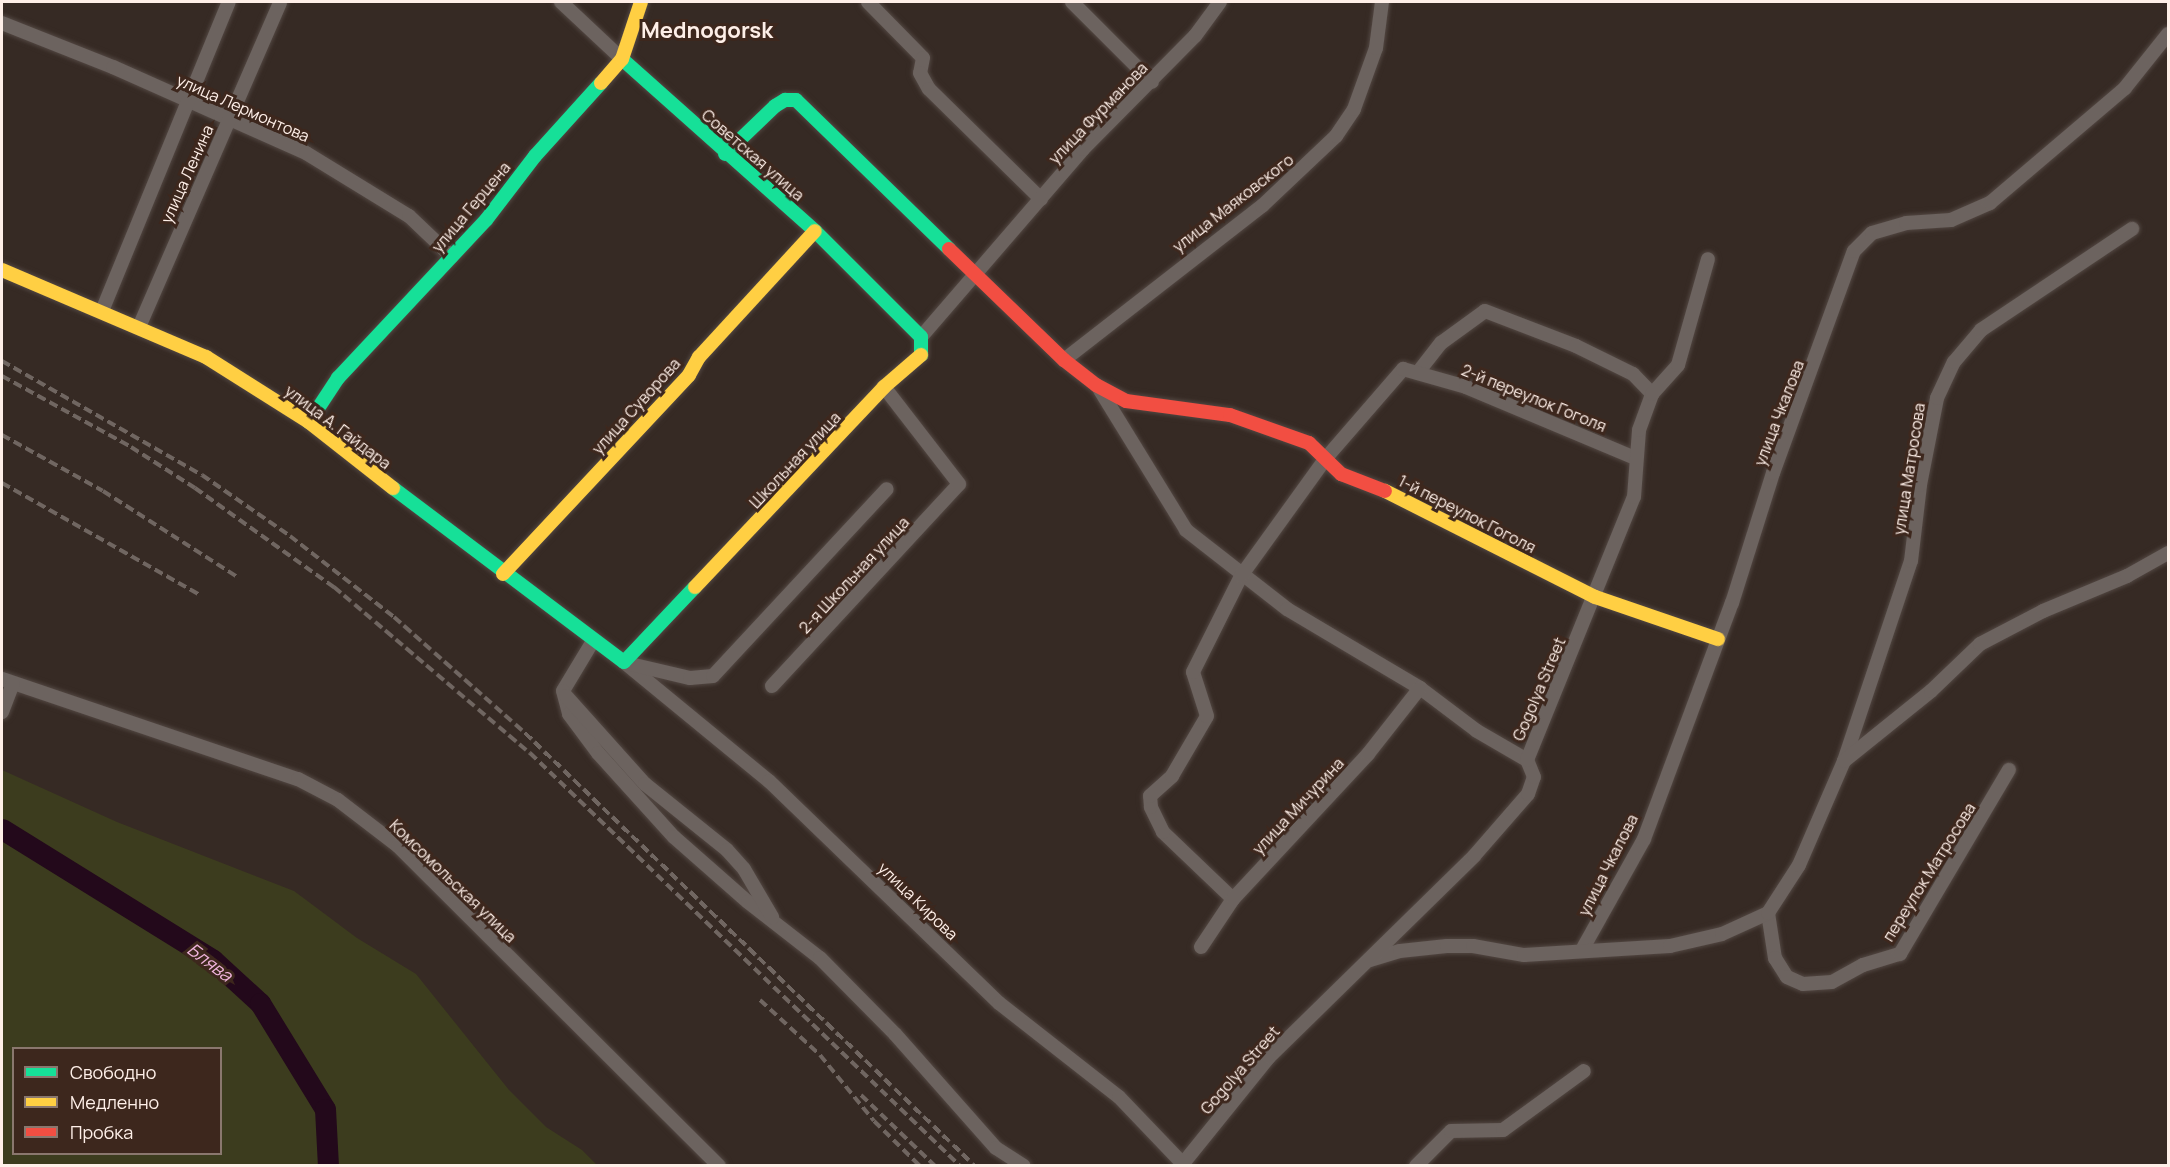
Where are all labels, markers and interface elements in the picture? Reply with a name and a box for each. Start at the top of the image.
district label: Mednogorsk [641,18,773,44]
street label: улица Фурманова [1045,58,1151,168]
street label: улица Лермонтова [174,70,312,146]
street label: Советская улица [698,105,808,205]
street label: улица Ленина [157,122,217,226]
street label: улица Маяковского [1169,150,1297,256]
street label: улица Герцена [428,158,514,256]
street label: улица Суворова [588,354,684,458]
street label: улица Чкалова [1750,357,1808,469]
street label: 2-й переулок Гоголя [1459,360,1609,436]
street label: улица А. Гайдара [281,381,395,473]
street label: улица Матросова [1889,402,1929,536]
street label: Школьная улица [745,408,845,512]
street label: 1-й переулок Гоголя [1395,471,1539,557]
street label: 2-я Школьная улица [795,513,913,637]
street label: Gogolya Street [1509,634,1569,744]
street label: улица Мичурина [1248,754,1348,858]
street label: переулок Матросова [1878,799,1980,945]
street label: улица Чкалова [1574,811,1642,919]
street label: Комсомольская улица [386,816,520,946]
street label: улица Кирова [874,858,962,944]
water label: Блява [183,938,237,986]
street label: Gogolya Street [1196,1022,1284,1118]
legend [12,1047,222,1155]
text: Свободно [70,1060,156,1084]
text: Медленно [70,1090,159,1114]
text: Пробка [70,1120,133,1144]

